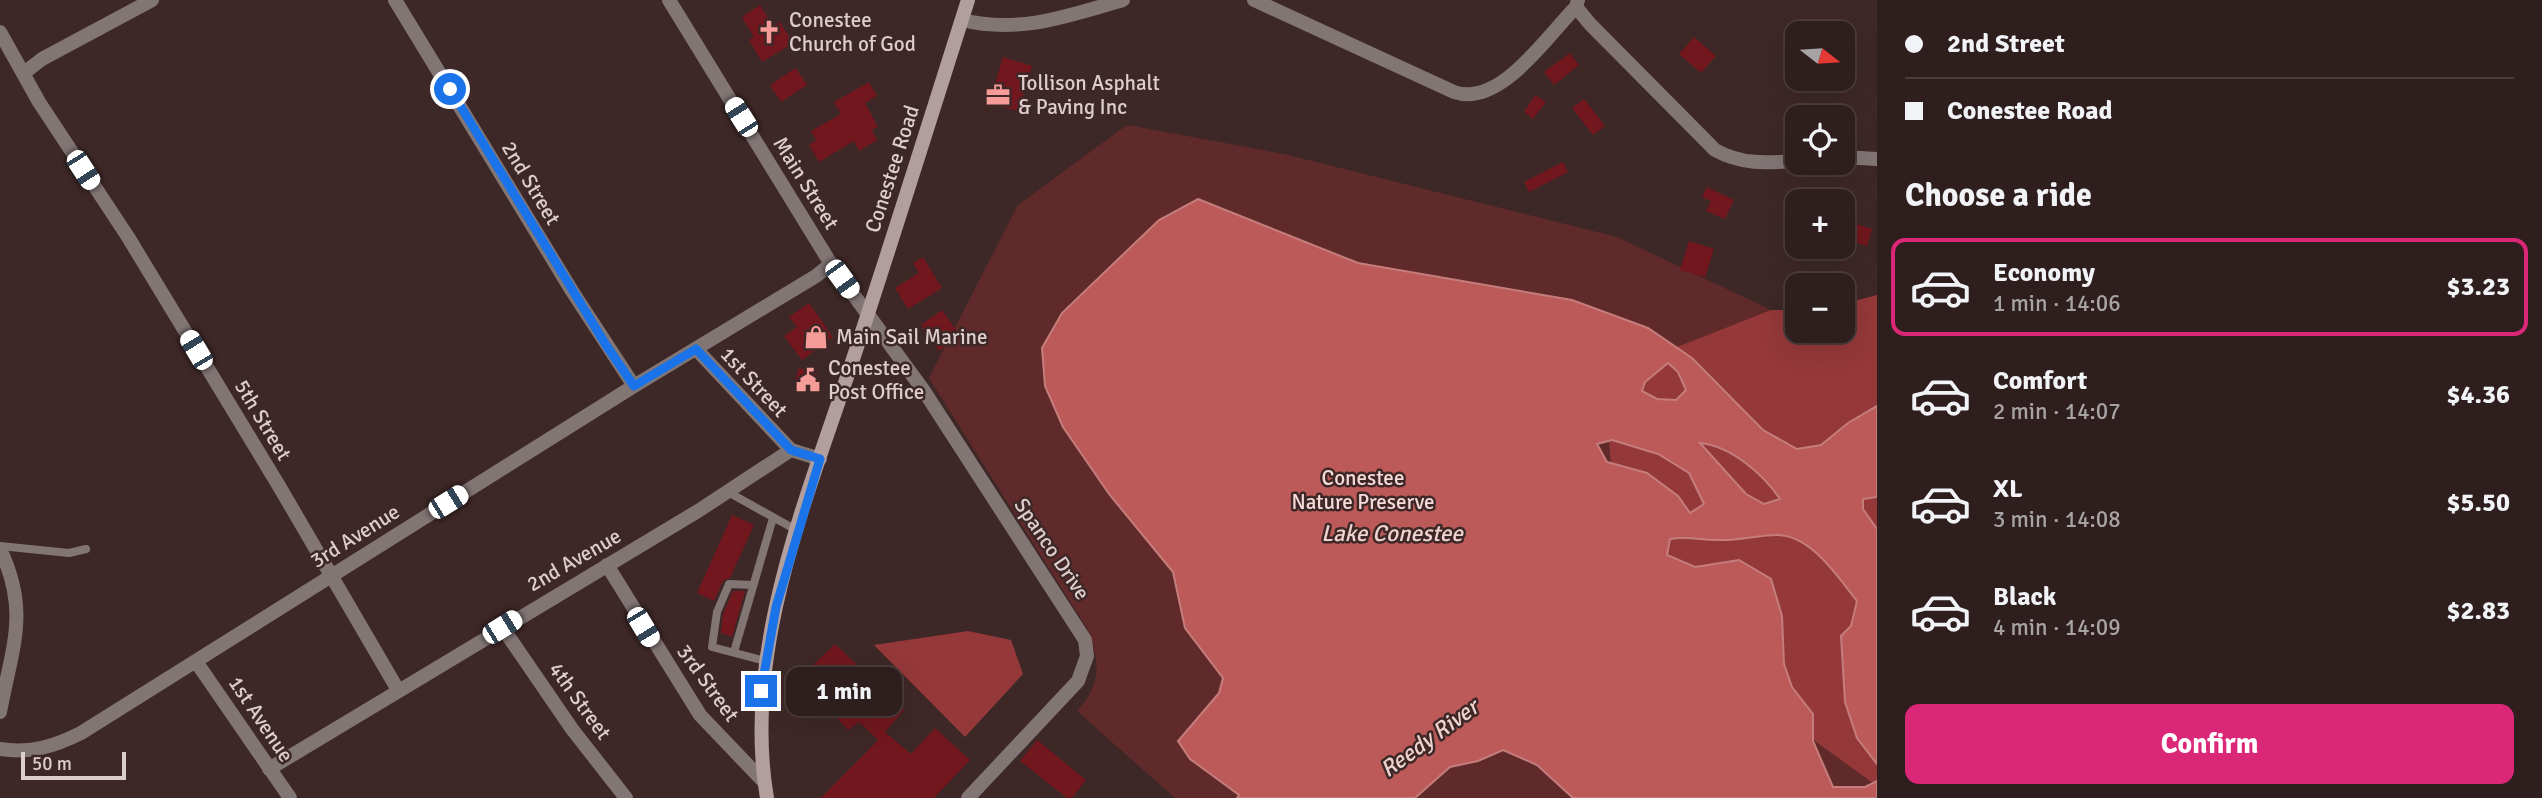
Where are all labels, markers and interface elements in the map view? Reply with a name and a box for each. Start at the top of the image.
place label: Conestee Church of God [789,7,916,57]
church icon: Conestee Church of God [755,18,783,46]
north arrow [1785,21,1855,91]
map controls [1785,21,1855,343]
text: 2nd Street [1947,28,2065,60]
place label: Tollison Asphalt & Paving Inc [1018,70,1160,120]
route start [434,73,466,105]
office icon: Tollison Asphalt & Paving Inc [984,81,1012,109]
car [721,94,762,140]
text: Conestee Road [1947,95,2112,127]
street label: Conestee Road [859,102,925,236]
button: locate [1785,105,1855,175]
street label: Main Street [767,132,845,234]
street label: 2nd Street [496,136,566,230]
car [63,147,104,193]
text: Choose a ride [1905,176,2092,215]
button: + [1785,189,1855,259]
car [822,256,863,302]
icon: car [1909,256,1972,319]
text: Economy [1993,257,2095,289]
text: $3.23 [2446,271,2510,303]
button: − [1785,273,1855,343]
text: 1 min · 14:06 [1993,289,2121,318]
shop icon: Main Sail Marine [802,323,830,351]
place label: Main Sail Marine [836,324,988,350]
car [177,327,216,373]
street label: 1st Street [715,341,793,423]
place label: Conestee Post Office [828,355,924,405]
icon: car [1909,364,1972,427]
text: Comfort [1993,365,2087,397]
public building icon: Conestee Post Office [794,366,822,394]
street label: 5th Street [229,375,297,465]
text: $4.36 [2446,379,2510,411]
text: 2 min · 14:07 [1993,397,2121,426]
park label: Conestee Nature Preserve [1291,465,1435,515]
icon: car [1909,472,1972,535]
text: XL [1993,473,2023,505]
car [425,482,472,522]
text: $5.50 [2446,487,2510,519]
street label: Spanco Drive [1008,493,1096,605]
street label: 3rd Avenue [306,498,404,574]
text: 3 min · 14:08 [1993,505,2121,534]
water label: Lake Conestee [1321,519,1464,548]
street label: 2nd Avenue [522,523,626,597]
icon: car [1909,580,1972,643]
text: Black [1993,581,2056,613]
text: $2.83 [2446,595,2510,627]
car [624,604,663,650]
car [479,607,526,647]
text: 4 min · 14:09 [1993,613,2121,642]
street label: 3rd Street [671,639,745,727]
street label: 4th Street [543,657,617,745]
callout: 1 min [786,666,901,716]
street label: 1st Avenue [223,671,299,767]
route end [745,675,777,707]
text: 1 min [816,677,872,706]
water label: Reedy River [1374,691,1487,784]
button: Confirm [1905,704,2514,784]
scale bar [21,749,126,781]
text: 50 m [32,752,72,776]

